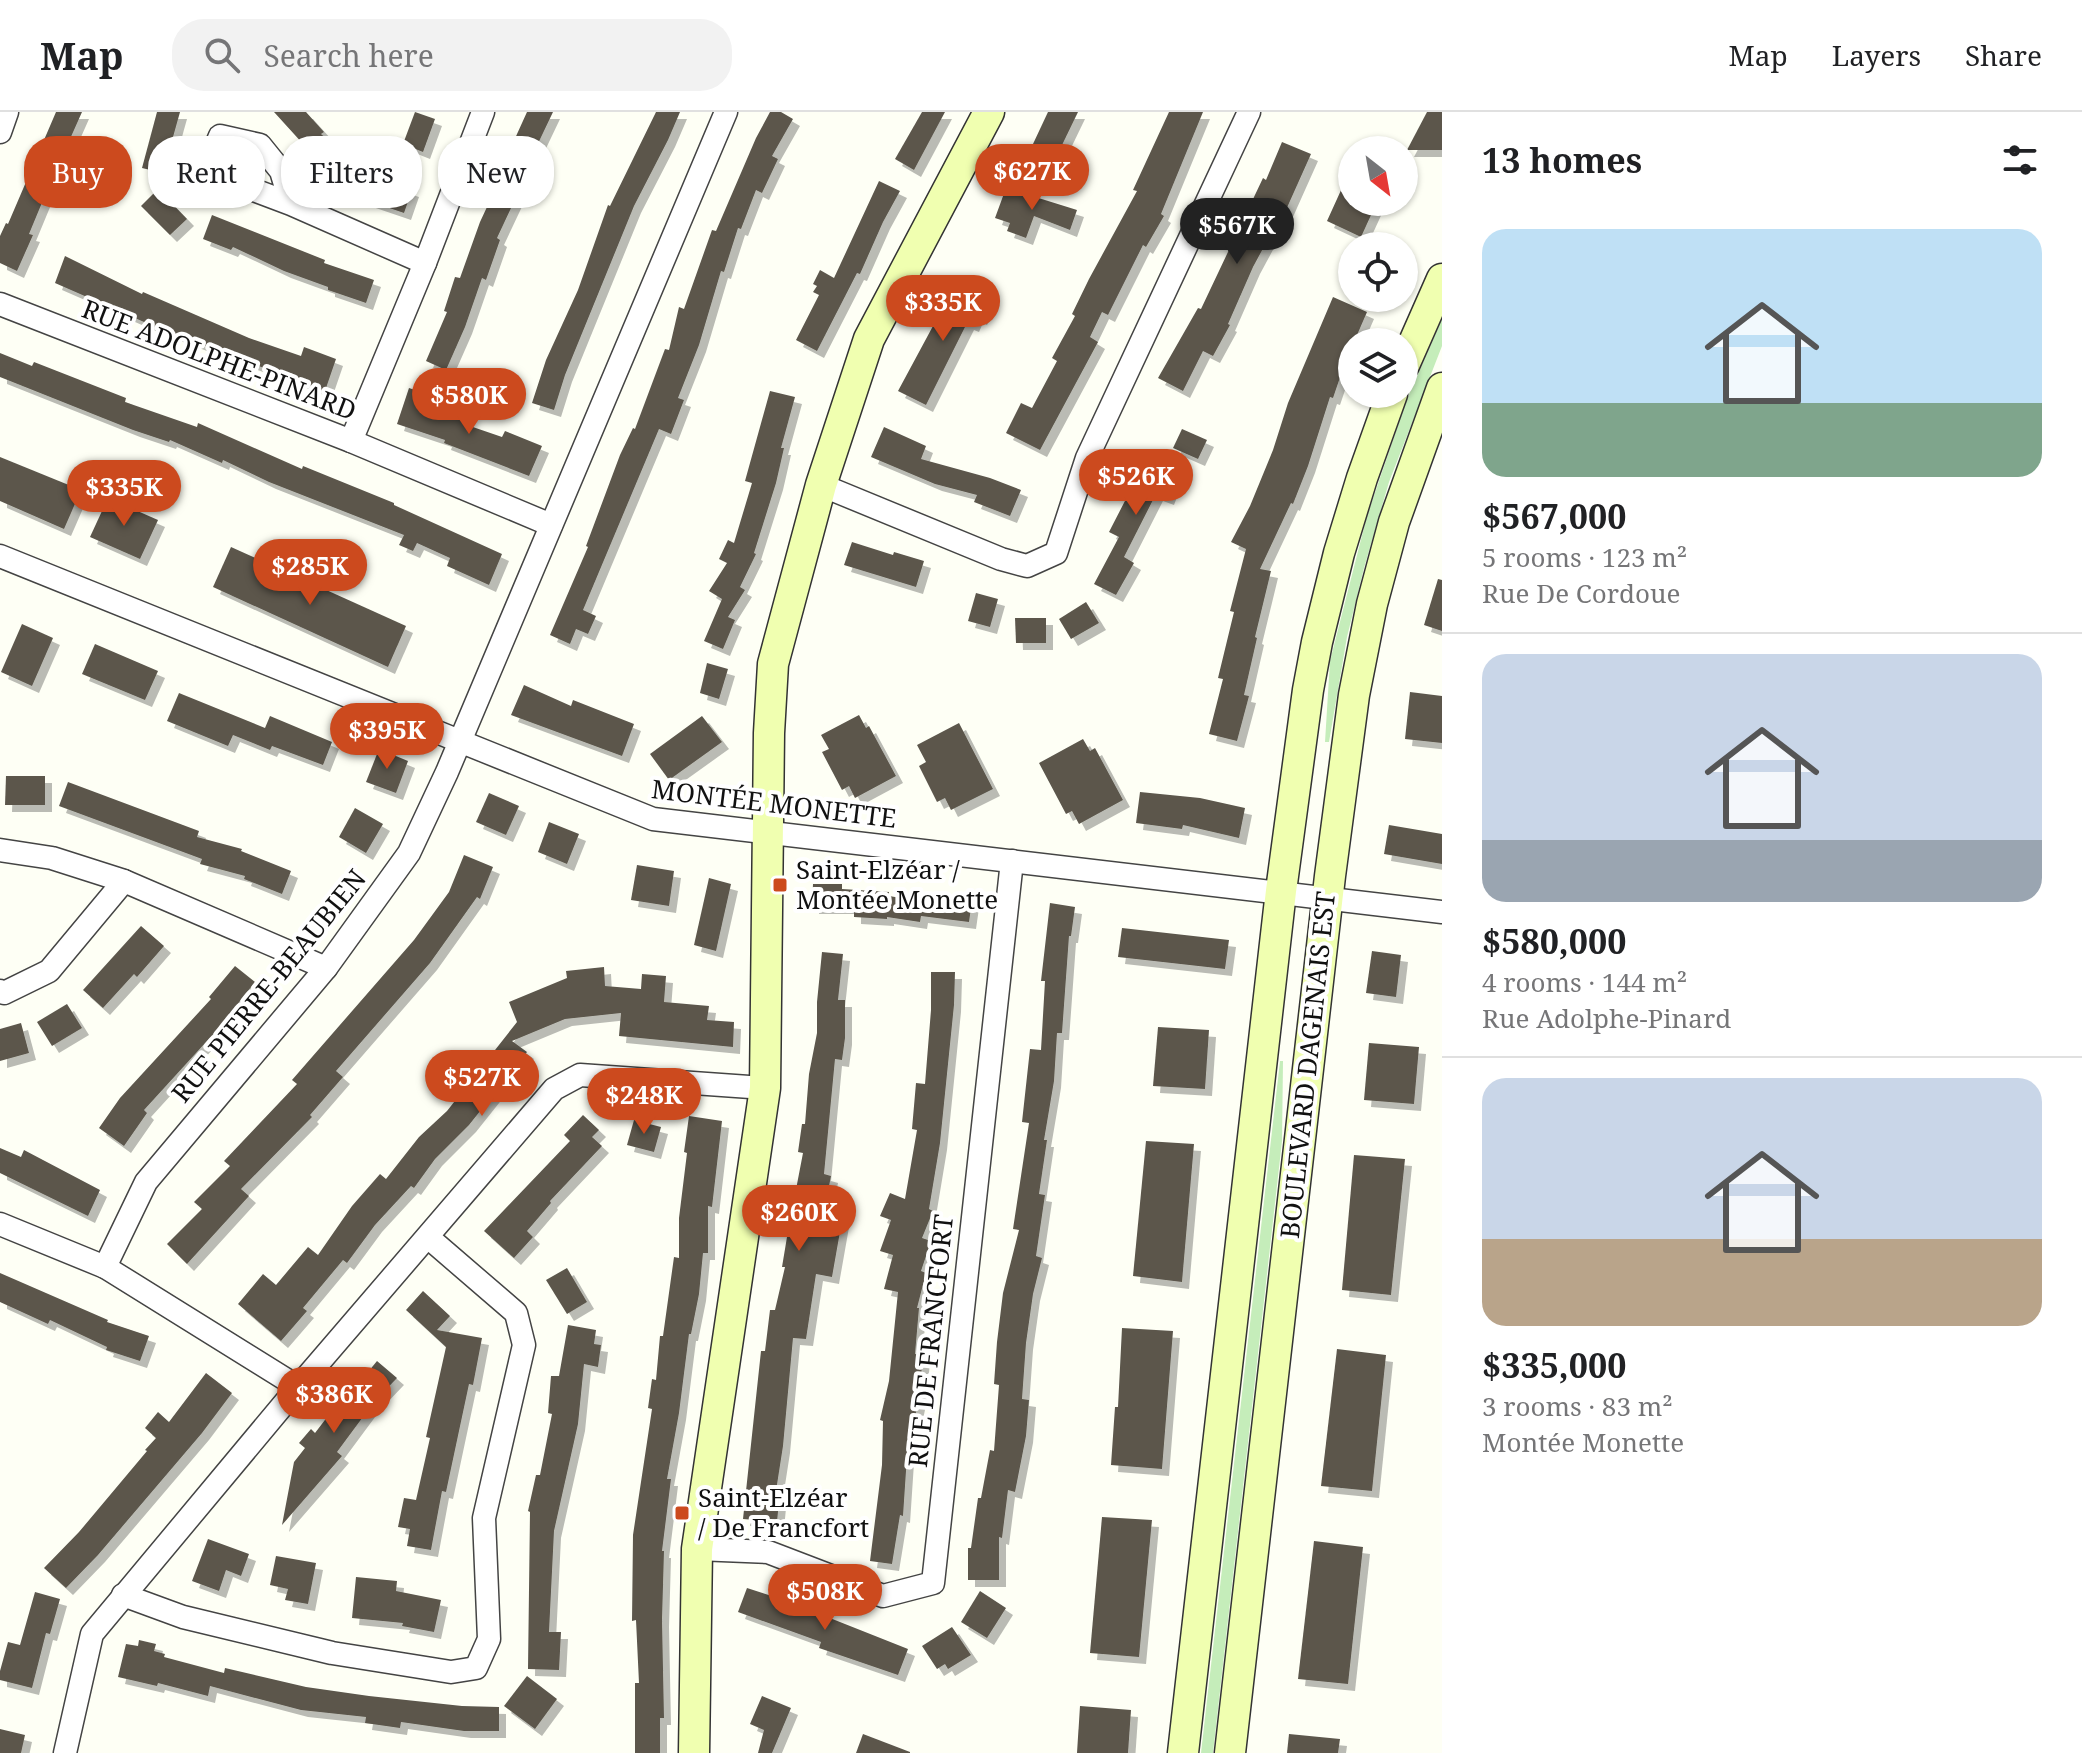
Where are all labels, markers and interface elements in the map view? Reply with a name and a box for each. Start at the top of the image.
search box [172,19,732,91]
text: Map [40,29,124,81]
icon: search [200,33,244,77]
text: Search here [264,35,434,76]
text: Map [1729,36,1788,74]
text: Layers [1832,36,1921,74]
text: Share [1965,36,2042,74]
chip: Buy [24,136,132,208]
chip: Rent [148,136,265,208]
chip: Filters [281,136,422,208]
chip: New [438,136,554,208]
north arrow [1338,136,1418,216]
map controls [1338,136,1418,408]
text: 13 homes [1482,137,1642,183]
icon: filters [1998,138,2042,182]
pin: $627K [976,144,1088,212]
text: $627K [993,152,1071,188]
pin: $567K [1181,198,1293,266]
text: $567K [1198,206,1276,242]
button: locate [1338,232,1418,312]
pin: $335K [887,275,999,343]
icon: home [1690,281,1834,425]
text: $335K [904,283,982,319]
street label: RUE ADOLPHE-PINARD [77,290,362,428]
button: layers [1338,328,1418,408]
pin: $580K [413,368,525,436]
text: $580K [430,376,508,412]
pin: $526K [1080,449,1192,517]
text: $526K [1097,457,1175,493]
pin: $335K [68,460,180,528]
text: $335K [85,468,163,504]
text: $567,000 [1482,493,1626,539]
pin: $285K [254,539,366,607]
text: 5 rooms · 123 m² [1482,539,1687,575]
text: $285K [271,547,349,583]
text: Rue De Cordoue [1482,575,1680,611]
pin: $395K [331,703,443,771]
icon: home [1690,706,1834,850]
text: $395K [348,711,426,747]
street label: MONTÉE MONETTE [650,770,899,836]
place label: Saint-Elzéar / Montée Monette [796,851,998,917]
street label: RUE PIERRE-BEAUBIEN [163,861,374,1110]
marker: Saint-Elzéar / Montée Monette [771,876,789,894]
street label: BOULEVARD DAGENAIS EST [1271,890,1343,1240]
text: $580,000 [1482,918,1626,964]
text: 4 rooms · 144 m² [1482,964,1687,1000]
text: Rue Adolphe-Pinard [1482,1000,1731,1036]
pin: $527K [426,1050,538,1118]
text: $527K [443,1058,521,1094]
pin: $248K [588,1068,700,1136]
text: $248K [605,1076,683,1112]
icon: home [1690,1130,1834,1274]
pin: $260K [743,1185,855,1253]
text: $260K [760,1193,838,1229]
street label: RUE DE FRANCFORT [899,1213,961,1469]
text: $335,000 [1482,1342,1626,1388]
pin: $386K [278,1367,390,1435]
text: $386K [295,1375,373,1411]
text: 3 rooms · 83 m² [1482,1388,1673,1424]
text: Montée Monette [1482,1424,1684,1460]
place label: Saint-Elzéar / De Francfort [698,1479,869,1545]
marker: Saint-Elzéar / De Francfort [673,1504,691,1522]
pin: $508K [769,1564,881,1632]
text: $508K [786,1572,864,1608]

